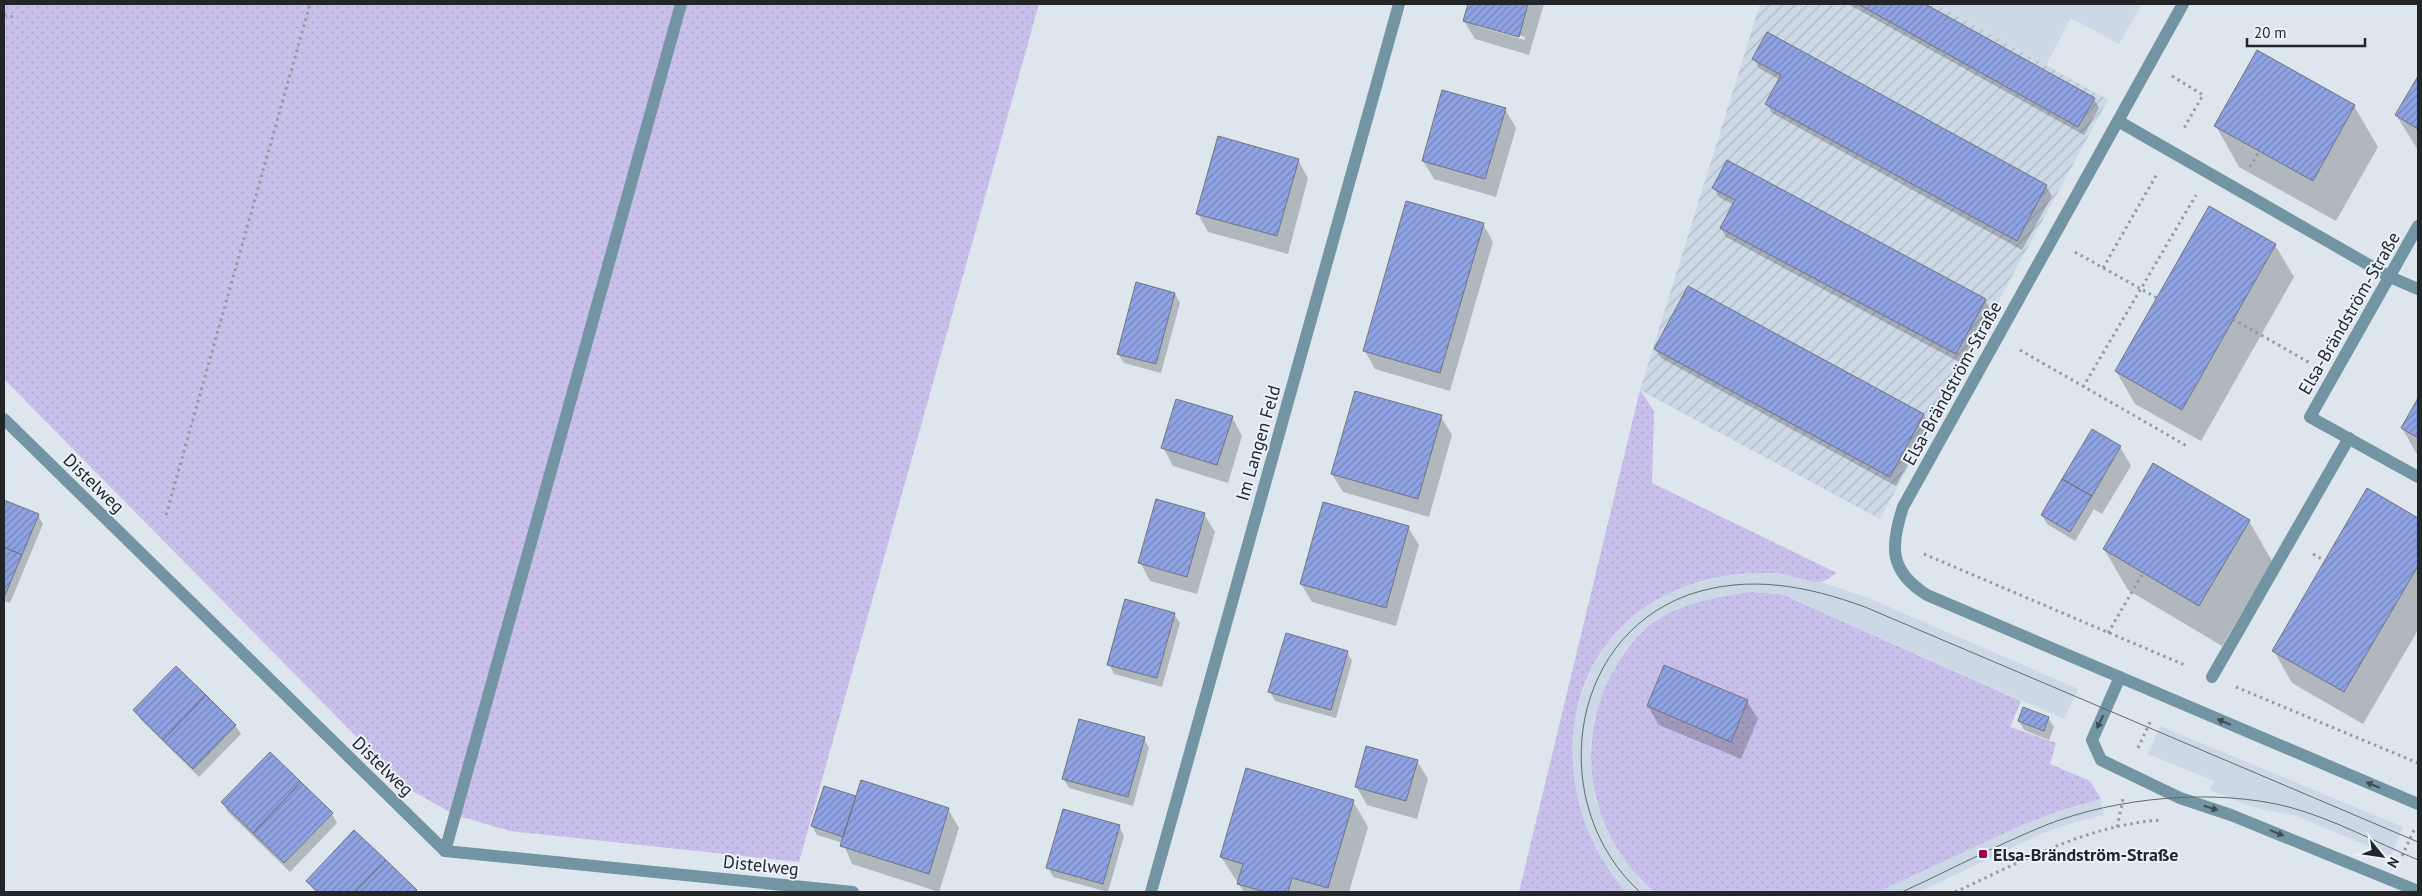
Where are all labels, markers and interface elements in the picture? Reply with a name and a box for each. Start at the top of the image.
scale bar [2247,15,2364,47]
text: 20 m [2254,23,2287,42]
street label: Elsa-Brändström-Straße [2293,228,2405,398]
street label: Elsa-Brändström-Straße [1897,297,2007,469]
street label: Im Langen Feld [1231,383,1285,503]
street label: Distelweg [59,448,129,518]
one-way arrow [2096,715,2104,729]
one-way arrow [2217,718,2231,726]
street label: Distelweg [348,731,418,801]
one-way arrow [2366,781,2380,789]
one-way arrow [2204,805,2219,813]
one-way arrow [2269,830,2284,837]
north arrow [2357,831,2407,881]
place label: Elsa-Brändström-Straße [1993,843,2178,866]
marker: Elsa-Brändström-Straße [1977,848,1989,860]
street label: Distelweg [722,850,800,880]
text: N [2383,854,2403,871]

